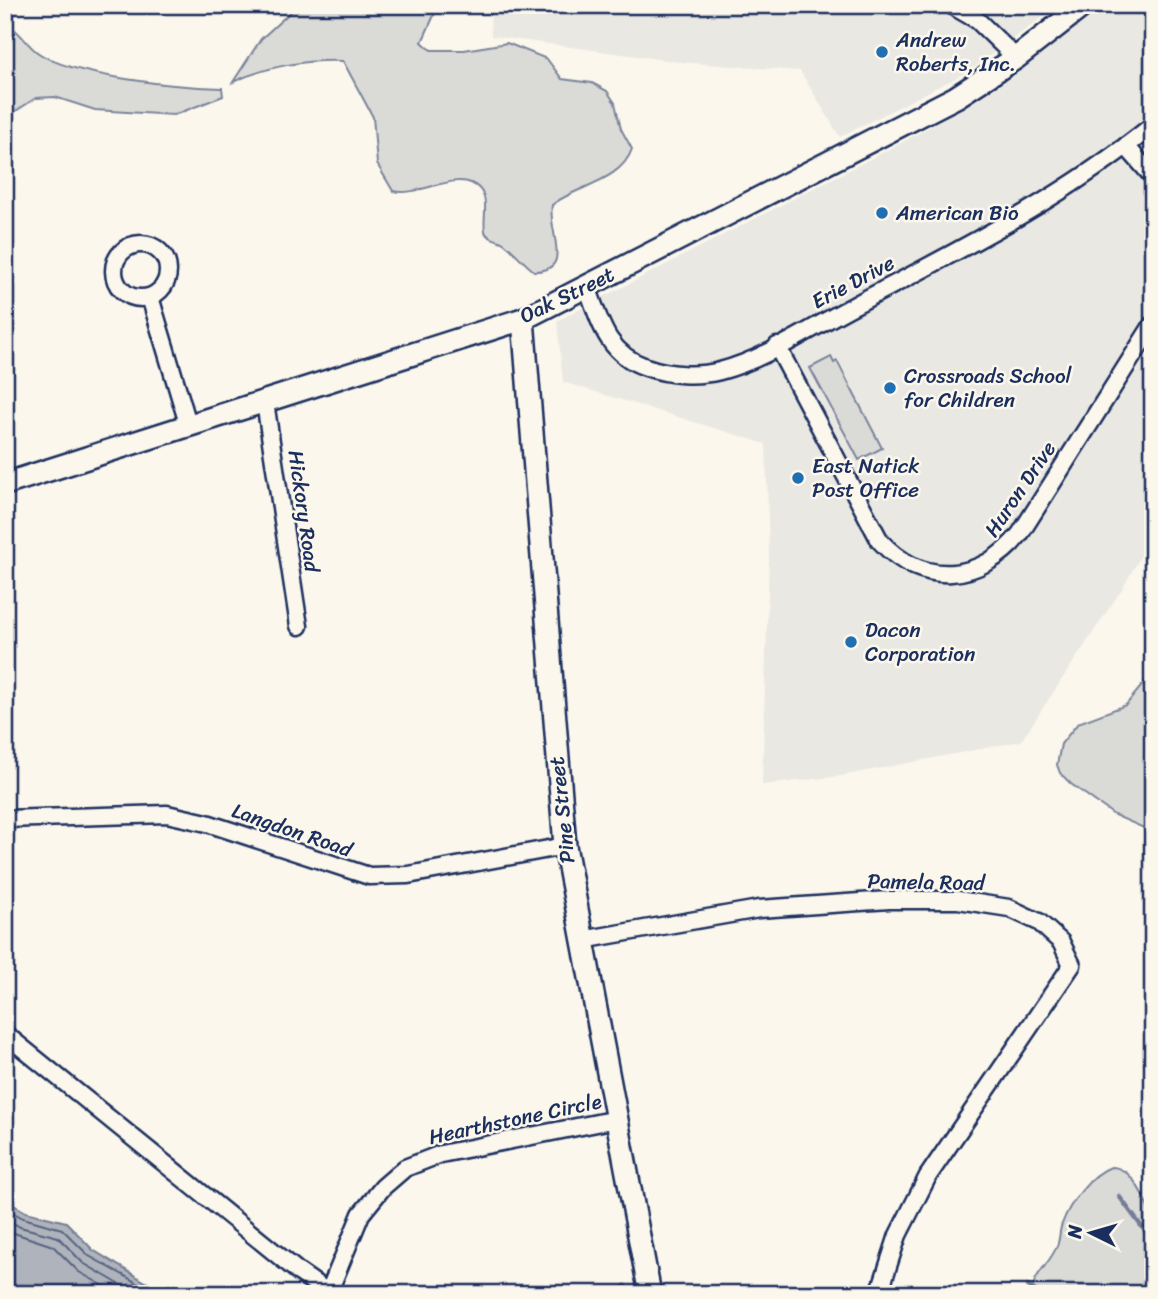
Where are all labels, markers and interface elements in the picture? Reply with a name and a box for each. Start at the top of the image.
place label: Andrew Roberts, Inc. [895,21,1016,83]
marker: Andrew Roberts, Inc. [874,44,890,60]
place label: American Bio [895,194,1019,232]
marker: American Bio [874,205,890,221]
street label: Erie Drive [804,244,902,320]
street label: Oak Street [513,256,621,334]
place label: Crossroads School for Children [904,357,1073,419]
marker: Crossroads School for Children [882,380,898,396]
street label: Huron Drive [974,433,1067,545]
place label: East Natick Post Office [812,447,919,509]
street label: Hickory Road [277,448,332,576]
marker: East Natick Post Office [790,470,806,486]
place label: Dacon Corporation [865,611,975,673]
marker: Dacon Corporation [843,634,859,650]
street label: Pine Street [538,755,586,865]
street label: Langdon Road [227,792,359,869]
street label: Pamela Road [867,862,987,902]
street label: Hearthstone Circle [425,1082,605,1156]
north arrow [1056,1198,1126,1268]
text: N [1057,1223,1092,1241]

